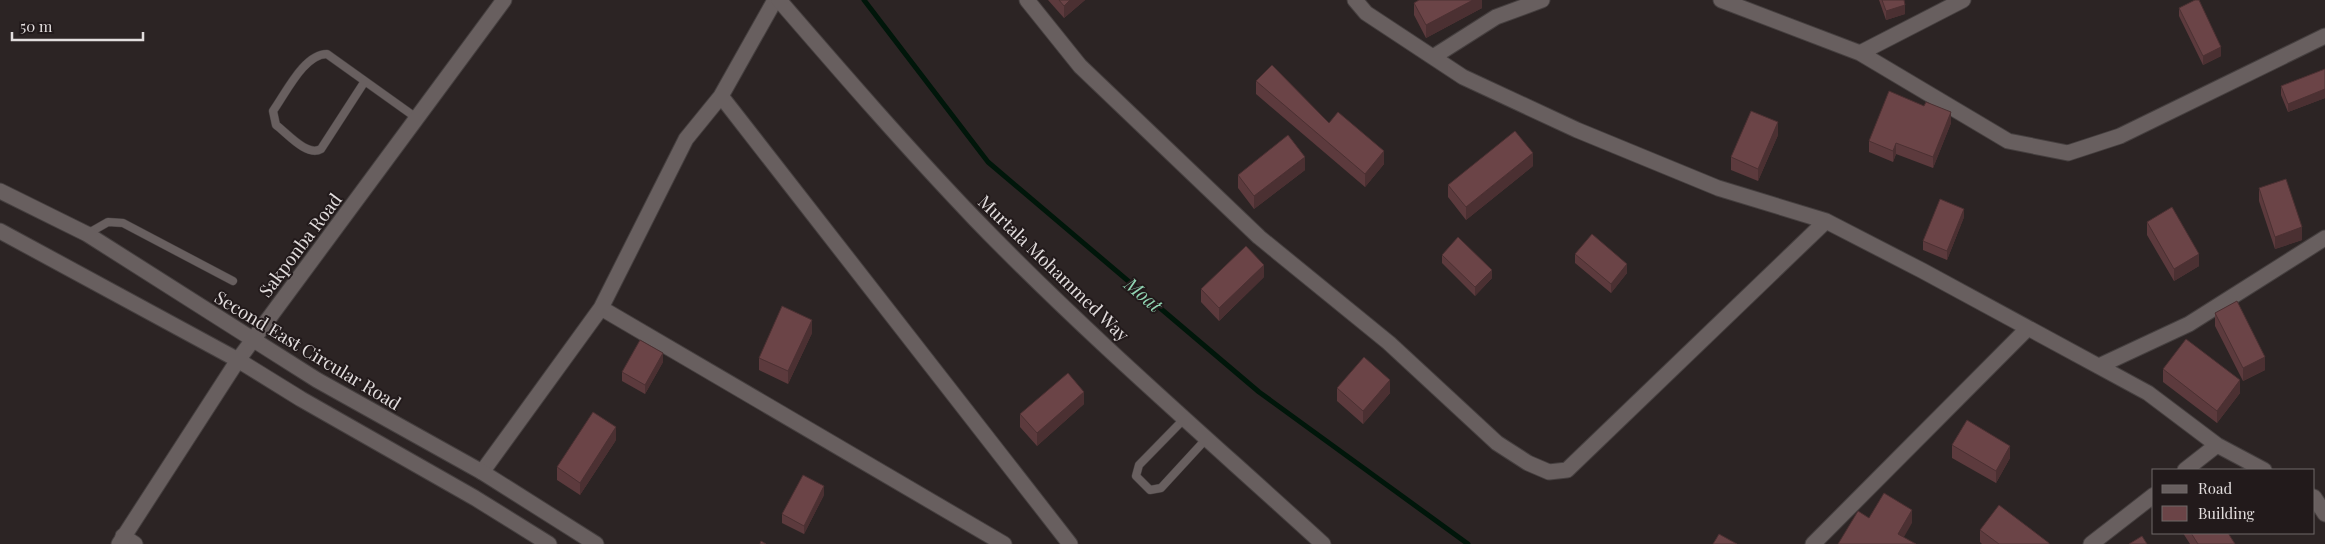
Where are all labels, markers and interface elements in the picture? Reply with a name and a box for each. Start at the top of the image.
scale bar [12,10,144,42]
text: 50 m [20,16,53,36]
street label: Sakponba Road [253,188,347,302]
street label: Murtala Mohammed Way [973,190,1135,346]
water label: Moat [1119,270,1170,318]
street label: Second East Circular Road [210,285,406,416]
legend [2152,469,2315,534]
text: Road [2198,478,2232,498]
text: Building [2198,503,2255,523]

